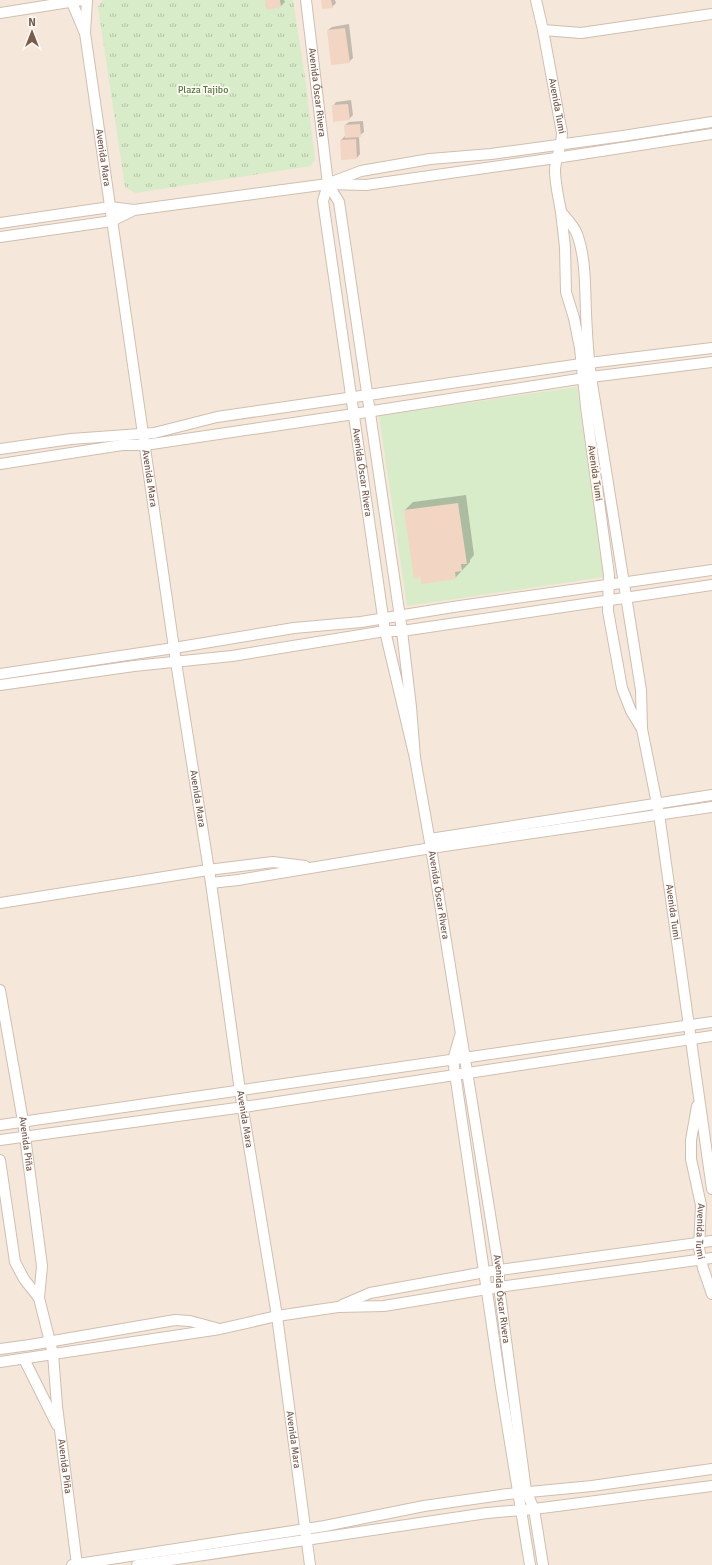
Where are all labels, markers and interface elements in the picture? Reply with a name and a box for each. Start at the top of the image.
north arrow [12,12,52,52]
text: N [28,16,36,29]
street label: Avenida Óscar Rivera [306,47,328,138]
street label: Avenida Tumi [546,77,568,135]
park label: Plaza Tajibo [178,84,228,96]
street label: Avenida Mara [93,128,113,187]
street label: Avenida Óscar Rivera [350,427,374,517]
street label: Avenida Tumi [585,444,605,502]
street label: Avenida Mara [139,449,160,508]
street label: Avenida Mara [187,769,208,828]
street label: Avenida Óscar Rivera [426,850,452,940]
street label: Avenida Tumi [663,883,683,941]
street label: Avenida Mara [234,1090,255,1149]
street label: Avenida Piña [16,1115,36,1172]
street label: Avenida Tumi [693,1203,707,1261]
street label: Avenida Óscar Rivera [491,1254,512,1344]
street label: Avenida Mara [284,1410,303,1469]
street label: Avenida Piña [55,1438,74,1494]

